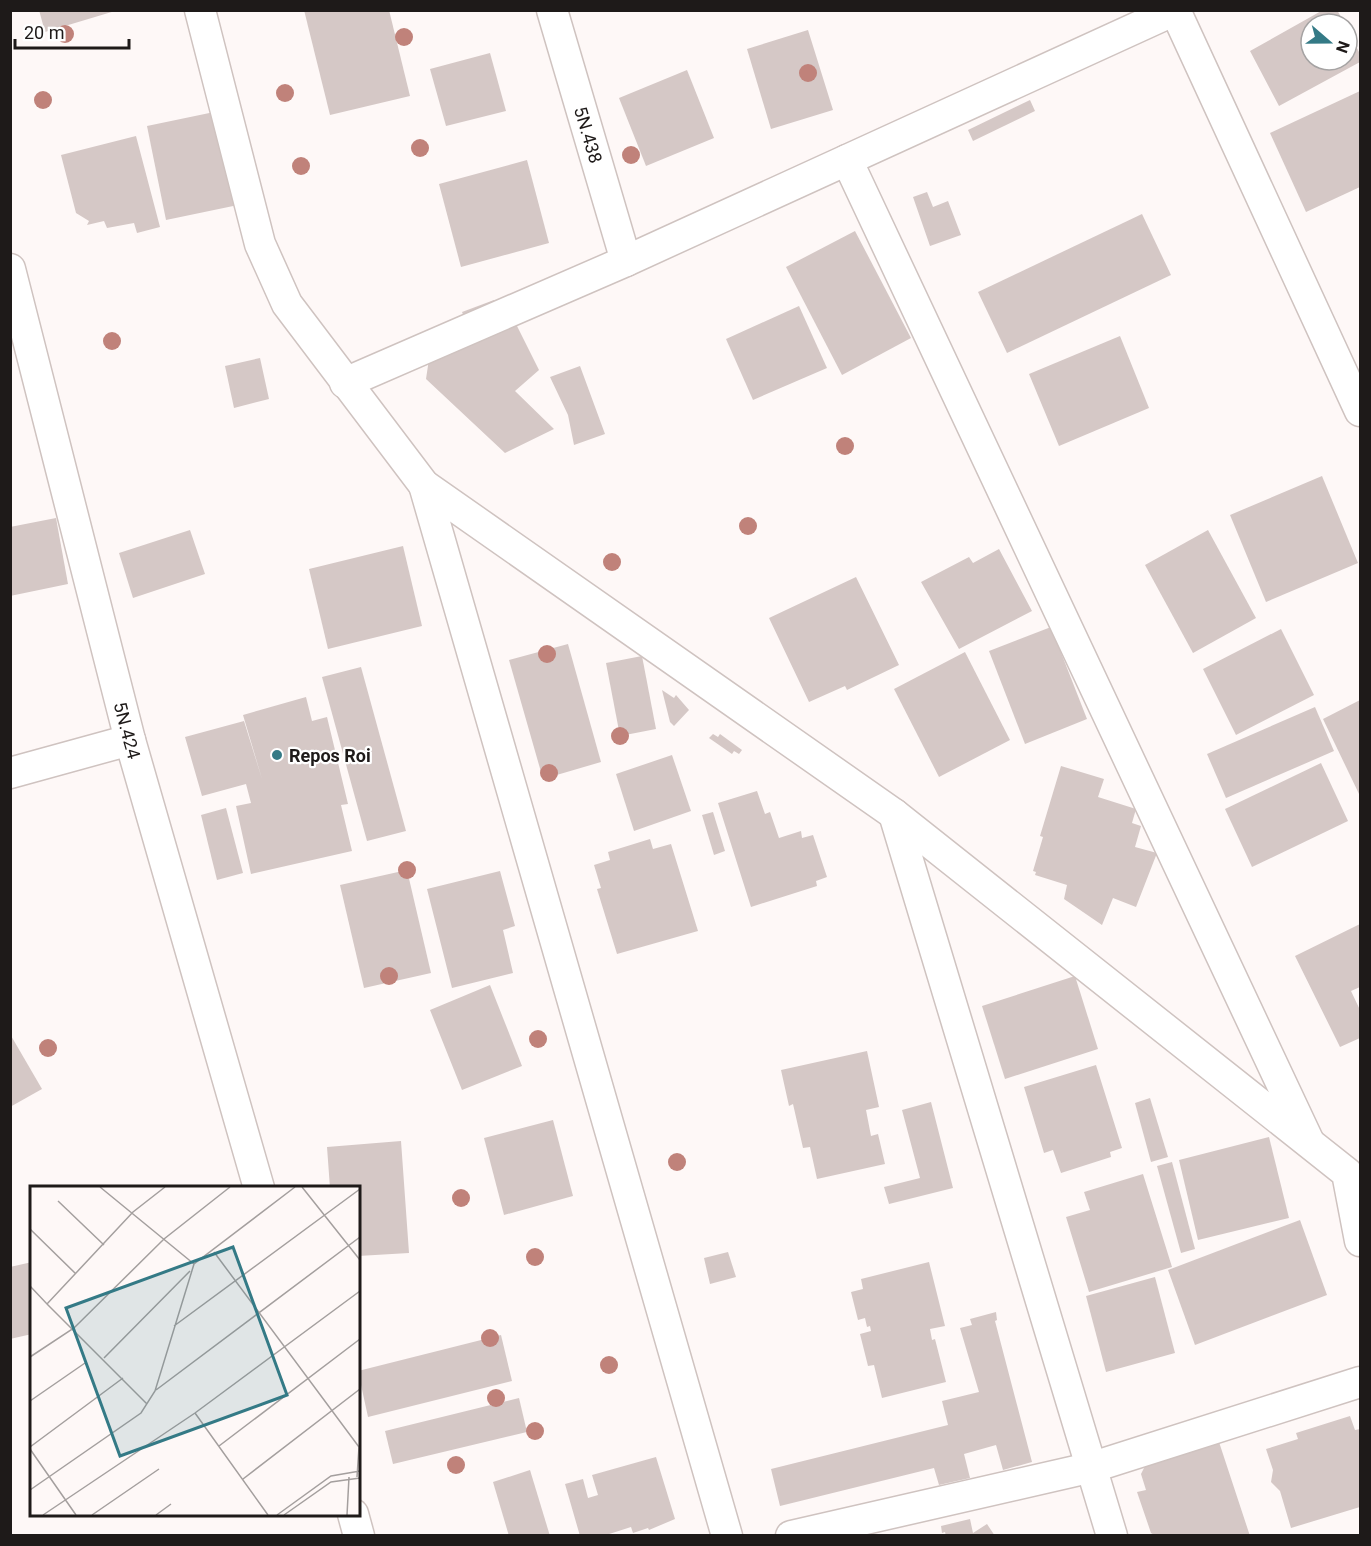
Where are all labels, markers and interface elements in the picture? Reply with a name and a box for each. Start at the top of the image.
scale bar [15,12,129,50]
north arrow [1299,12,1359,72]
text: 20 m [24,22,64,43]
text: N [1332,38,1353,56]
street label: 5N.438 [570,104,607,166]
street label: 5N.424 [110,700,145,761]
place label: Repos Roi [289,745,371,766]
marker: Repos Roi [270,748,284,762]
inset map [30,1186,360,1516]

